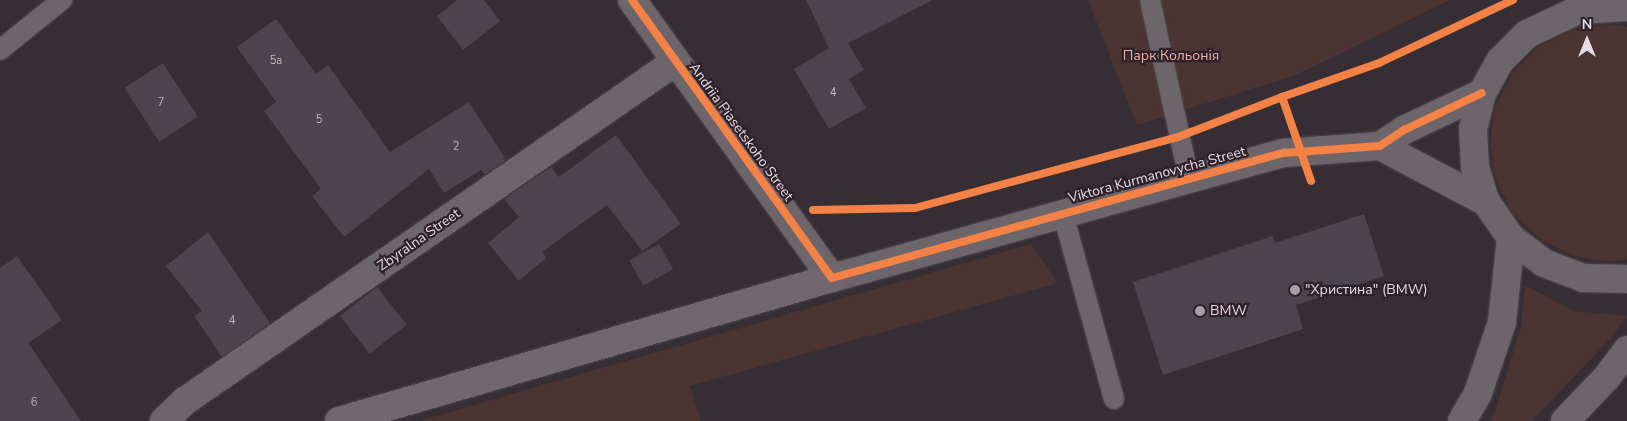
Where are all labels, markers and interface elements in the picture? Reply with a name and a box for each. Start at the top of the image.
north arrow [1562,15,1612,65]
text: N [1582,15,1592,34]
park label: Парк Кольонія [1123,48,1219,64]
house number: 5а [270,54,282,68]
street label: Andriia Piasetskoho Street [685,60,797,204]
house number: 4 [830,86,836,100]
house number: 7 [158,96,164,110]
house number: 5 [316,113,322,127]
house number: 2 [453,140,459,154]
street label: Viktora Kurmanovycha Street [1066,143,1248,207]
street label: Zbyralna Street [374,205,464,275]
place label: "Христина" (BMW) [1305,282,1428,298]
marker: "Христина" (BMW) [1289,284,1301,296]
place label: BMW [1210,303,1247,319]
marker: BMW [1194,305,1206,317]
house number: 4 [229,314,235,328]
house number: 6 [31,396,37,410]

